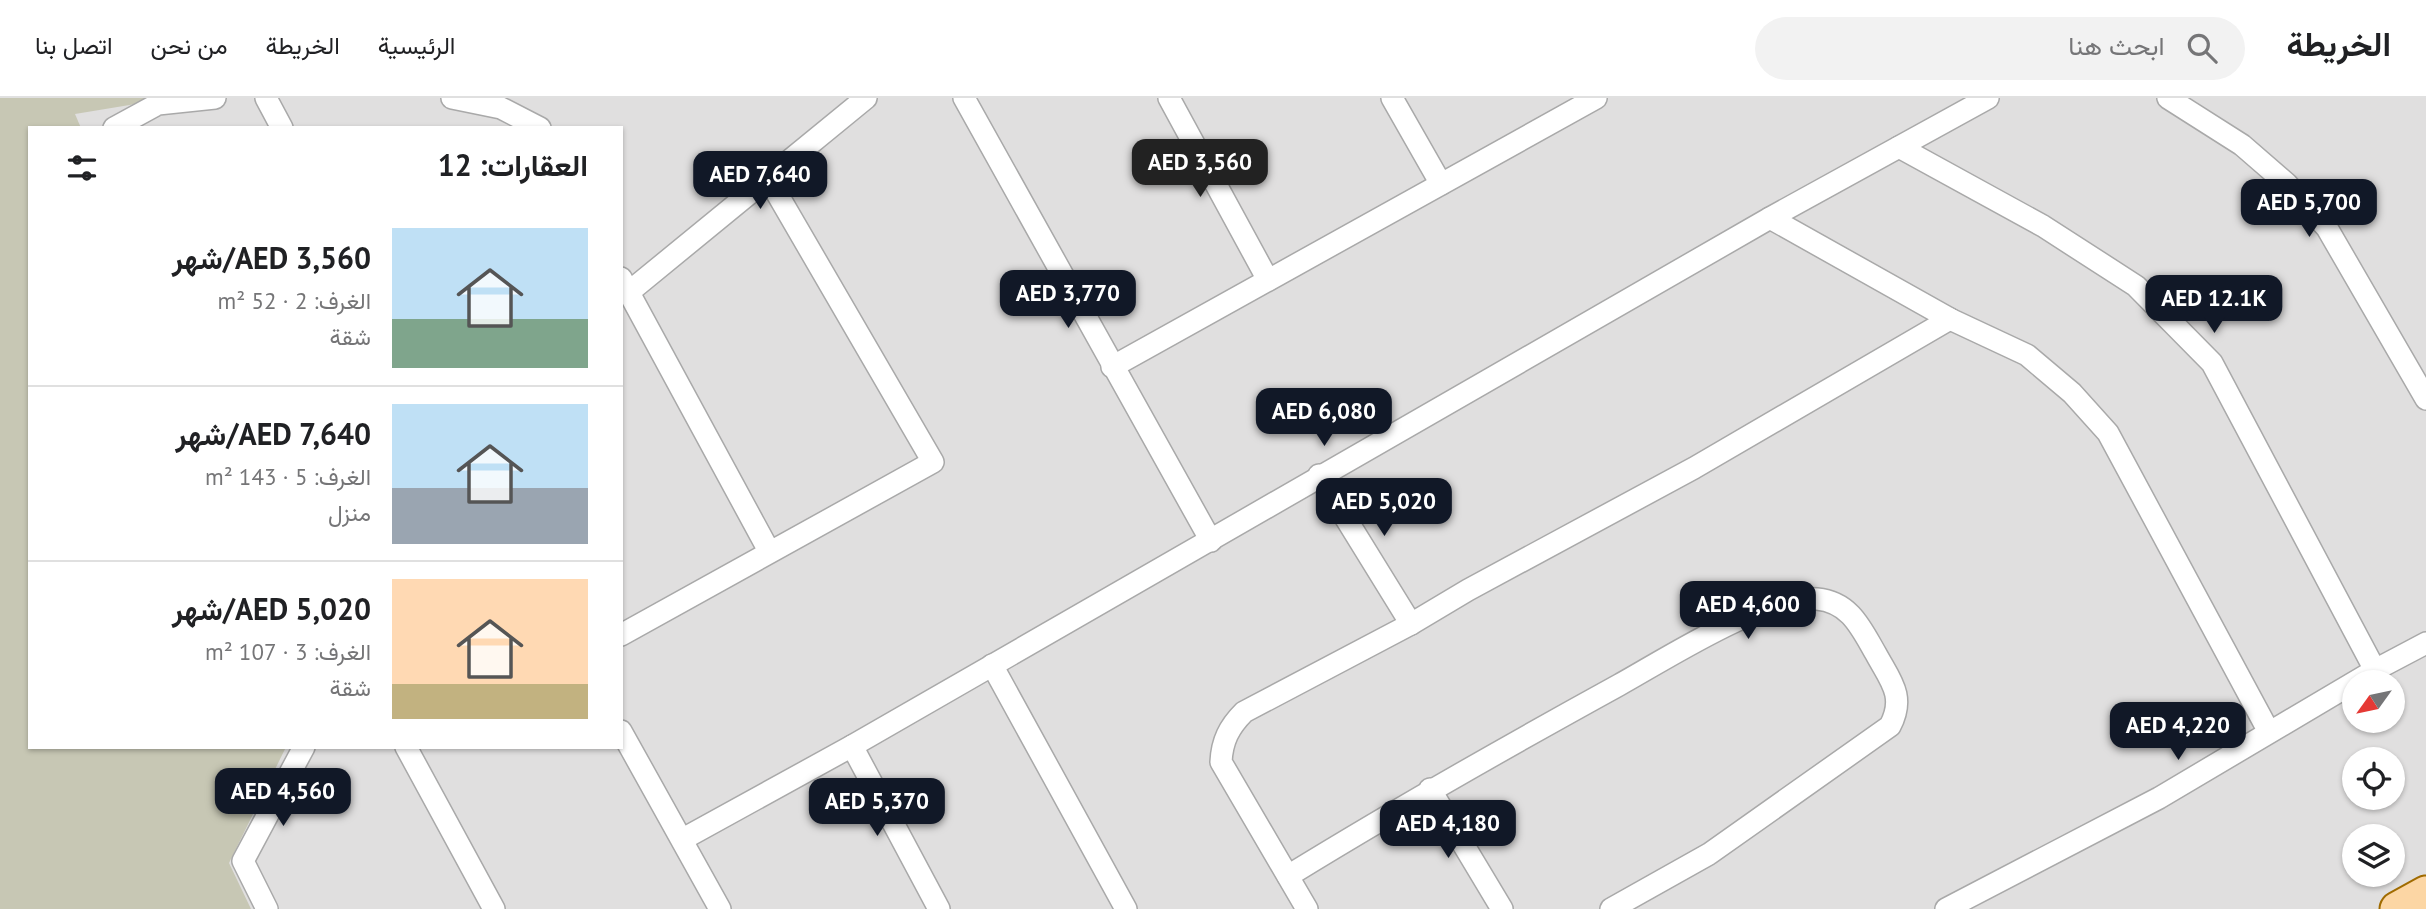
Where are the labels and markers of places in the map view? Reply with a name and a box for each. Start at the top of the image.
pin: AED 3,560 [1120,140,1280,199]
pin: AED 7,640 [680,152,840,211]
pin: AED 5,700 [2229,180,2389,239]
pin: AED 3,770 [988,271,1148,330]
pin: AED 12.1K [2134,275,2294,335]
pin: AED 6,080 [1244,388,1404,448]
pin: AED 5,020 [1304,478,1464,538]
pin: AED 4,600 [1668,582,1828,641]
pin: AED 4,220 [2098,702,2258,762]
pin: AED 4,560 [203,768,363,828]
pin: AED 5,370 [797,778,957,838]
pin: AED 4,180 [1368,800,1528,860]

